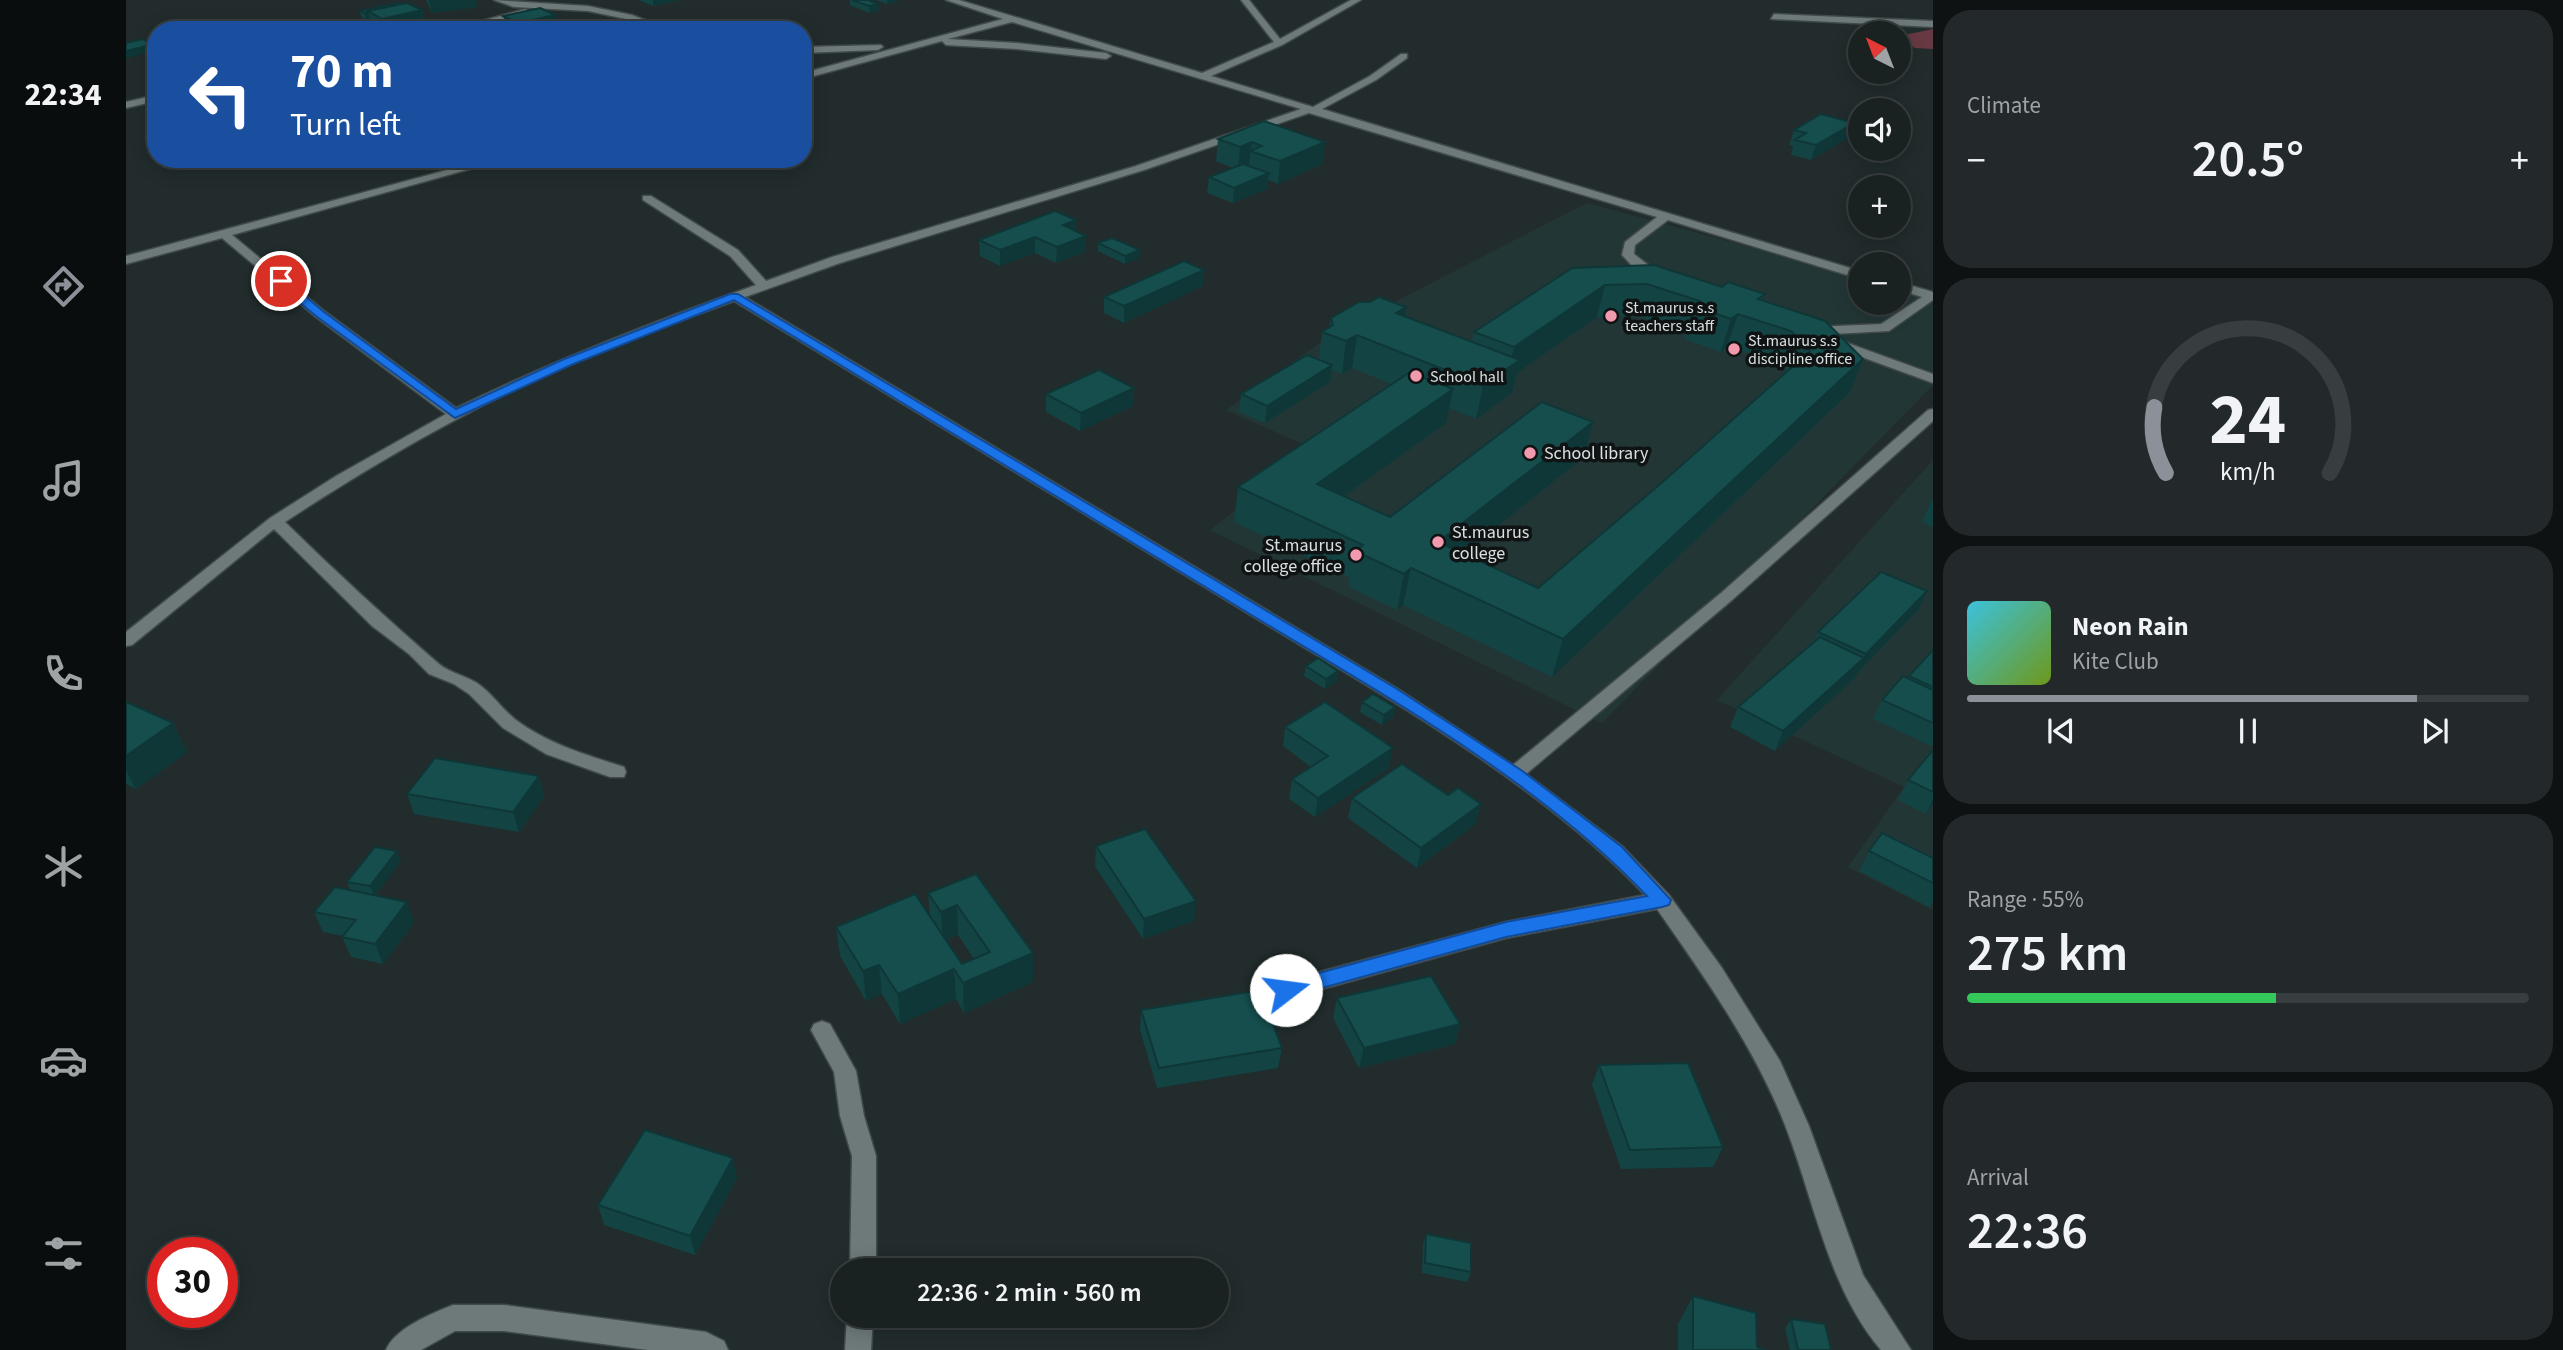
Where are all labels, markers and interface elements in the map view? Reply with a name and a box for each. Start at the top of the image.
north arrow [1848,21,1911,84]
map controls [1848,21,1911,315]
text: 70 m [290,37,394,107]
icon: left [175,49,266,140]
text: 22:34 [24,72,102,118]
text: Climate [1967,89,2041,122]
button: sound [1848,98,1911,161]
text: Turn left [290,102,401,148]
text: 20.5° [2192,123,2304,197]
text: − [1967,134,1986,188]
text: + [2510,134,2529,188]
button: + [1848,175,1911,238]
pin [251,251,311,311]
button: − [1848,252,1911,315]
icon: directions [39,262,88,311]
icon: arrive [262,262,300,300]
place label: St.maurus s.s teachers staff [1625,297,1715,337]
marker: St.maurus s.s teachers staff [1603,308,1619,324]
place label: St.maurus s.s discipline office [1748,330,1852,370]
marker: St.maurus s.s discipline office [1726,341,1742,357]
place label: School hall [1430,366,1504,388]
marker: School hall [1408,368,1424,384]
text: 24 [2210,368,2286,472]
place label: School library [1544,441,1649,466]
marker: School library [1522,445,1538,461]
text: km/h [2220,454,2276,490]
icon: music [39,456,88,505]
place label: St.maurus college [1452,520,1529,566]
place label: St.maurus college office [1244,533,1342,579]
marker: St.maurus college [1430,534,1446,550]
marker: St.maurus college office [1348,547,1364,563]
text: Neon Rain [2072,608,2189,645]
text: Kite Club [2072,645,2159,678]
icon: phone [39,649,88,698]
icon: previous [2042,712,2080,750]
icon: pause [2229,712,2267,750]
icon: next [2416,712,2454,750]
icon: climate [39,842,88,891]
text: Range · 55% [1967,883,2084,916]
text: 275 km [1967,917,2128,991]
position arrow [1249,953,1323,1027]
icon: car [39,1036,88,1085]
text: Arrival [1967,1161,2029,1194]
text: 22:36 [1967,1195,2088,1269]
icon: filters [39,1229,88,1278]
speed limit sign: 30 [147,1237,238,1328]
text: 22:36 · 2 min · 560 m [917,1274,1142,1311]

